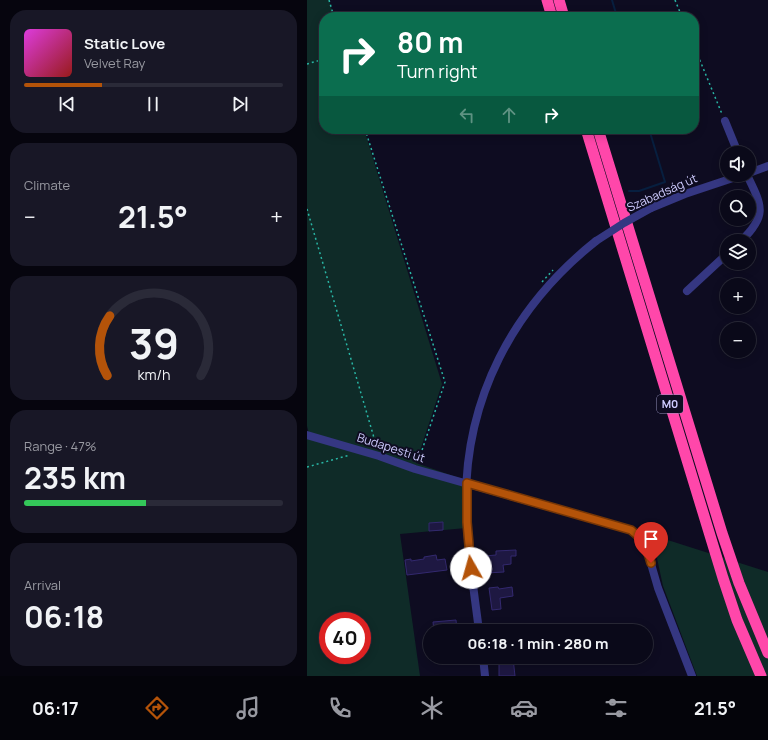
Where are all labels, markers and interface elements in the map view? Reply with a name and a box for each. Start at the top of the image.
text: 80 m [397,23,463,61]
icon: right [331,28,383,80]
text: Static Love [84,33,165,54]
text: Velvet Ray [84,54,145,72]
text: Turn right [397,59,478,83]
icon: previous [56,93,78,115]
icon: pause [142,93,164,115]
icon: next [229,93,251,115]
icon: left [456,104,478,126]
icon: ahead [498,104,520,126]
icon: right [540,104,562,126]
map controls [720,146,756,358]
button: sound [720,146,756,182]
street label: Szabadság út [624,169,700,216]
text: Climate [24,176,70,194]
button: search [720,190,756,226]
text: 21.5° [118,196,188,237]
text: − [24,202,36,232]
text: + [270,202,283,232]
button: layers [720,234,756,270]
button: + [720,278,756,314]
text: 39 [128,315,179,371]
button: − [720,322,756,358]
text: km/h [137,365,170,384]
road number: M0 [657,395,683,413]
street label: Budapesti út [355,429,428,467]
text: Range · 47% [24,437,97,455]
text: 235 km [24,457,126,498]
pin [634,522,668,563]
icon: arrive [640,528,662,550]
position arrow [450,547,492,589]
text: Arrival [24,576,61,594]
text: 06:18 [24,596,104,637]
speed limit sign: 40 [319,612,371,664]
text: 06:18 · 1 min · 280 m [467,633,609,654]
icon: directions [143,694,171,722]
icon: music [234,694,262,722]
icon: phone [326,694,354,722]
icon: climate [418,694,446,722]
icon: car [510,694,538,722]
icon: filters [602,694,630,722]
text: 06:17 [32,696,79,720]
text: 21.5° [694,696,736,720]

